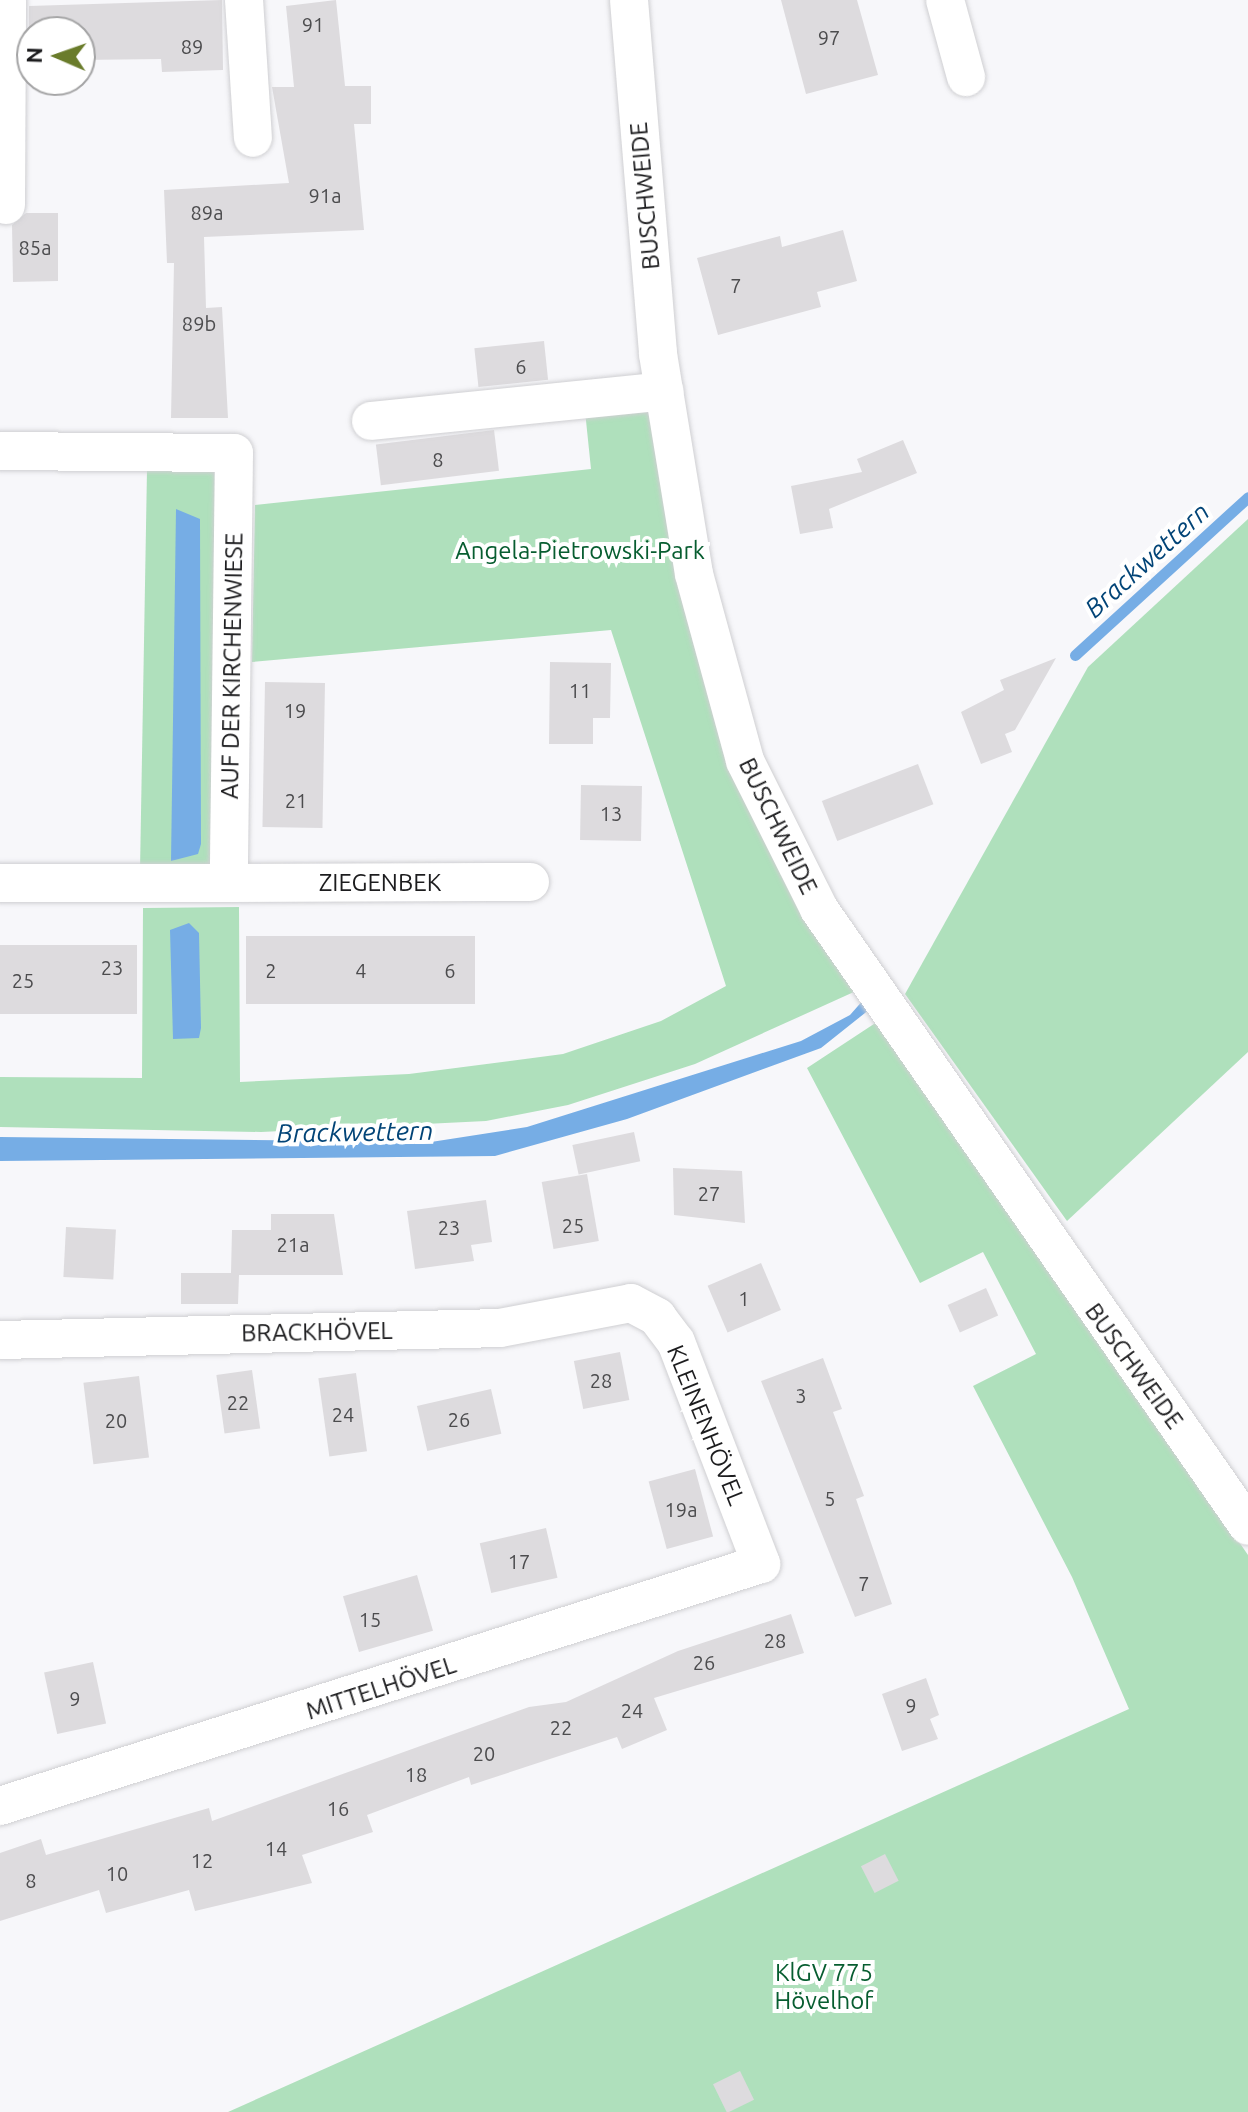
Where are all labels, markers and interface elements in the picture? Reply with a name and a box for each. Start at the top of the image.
house number: 91 [302,12,324,36]
north arrow [16,16,96,96]
house number: 97 [818,25,840,49]
house number: 89 [181,34,203,58]
text: N [21,47,46,64]
street label: BUSCHWEIDE [624,121,666,271]
house number: 91a [309,183,341,207]
house number: 89a [191,200,223,224]
house number: 85a [19,235,51,259]
house number: 7 [730,273,742,297]
house number: 89b [182,311,216,335]
house number: 6 [515,354,527,378]
house number: 8 [432,447,444,471]
water label: Brackwettern [1078,496,1216,624]
street label: AUF DER KIRCHENWIESE [215,533,249,799]
park label: Angela-Pietrowski-Park [455,537,705,565]
house number: 11 [569,678,591,702]
house number: 19 [284,698,306,722]
street label: BUSCHWEIDE [733,753,823,899]
house number: 21 [285,788,307,812]
house number: 13 [600,801,622,825]
street label: ZIEGENBEK [319,869,441,897]
house number: 23 [101,955,123,979]
house number: 2 [265,958,277,982]
house number: 4 [355,958,367,982]
house number: 6 [444,958,456,982]
house number: 25 [12,968,34,992]
water label: Brackwettern [276,1115,434,1149]
house number: 27 [698,1181,720,1205]
house number: 25 [562,1213,584,1237]
house number: 23 [438,1215,460,1239]
house number: 21a [277,1232,309,1256]
house number: 1 [738,1286,750,1310]
street label: BUSCHWEIDE [1079,1298,1189,1434]
street label: BRACKHÖVEL [241,1316,393,1348]
street label: KLEINENHÖVEL [661,1341,751,1509]
house number: 28 [590,1368,612,1392]
house number: 3 [795,1383,807,1407]
house number: 22 [227,1390,249,1414]
house number: 24 [332,1402,354,1426]
house number: 26 [448,1407,470,1431]
house number: 20 [105,1408,127,1432]
house number: 5 [824,1486,836,1510]
house number: 19a [665,1497,697,1521]
house number: 17 [508,1549,530,1573]
house number: 7 [858,1571,870,1595]
house number: 15 [359,1607,381,1631]
house number: 28 [764,1628,786,1652]
street label: MITTELHÖVEL [302,1650,460,1726]
house number: 26 [693,1650,715,1674]
house number: 9 [69,1686,81,1710]
house number: 9 [905,1693,917,1717]
house number: 24 [621,1698,643,1722]
house number: 22 [550,1715,572,1739]
house number: 20 [473,1741,495,1765]
house number: 18 [405,1762,427,1786]
house number: 16 [327,1796,349,1820]
house number: 14 [265,1836,287,1860]
house number: 12 [191,1848,213,1872]
house number: 10 [106,1861,128,1885]
house number: 8 [25,1868,37,1892]
park label: KlGV 775 Hövelhof [775,1959,873,2015]

